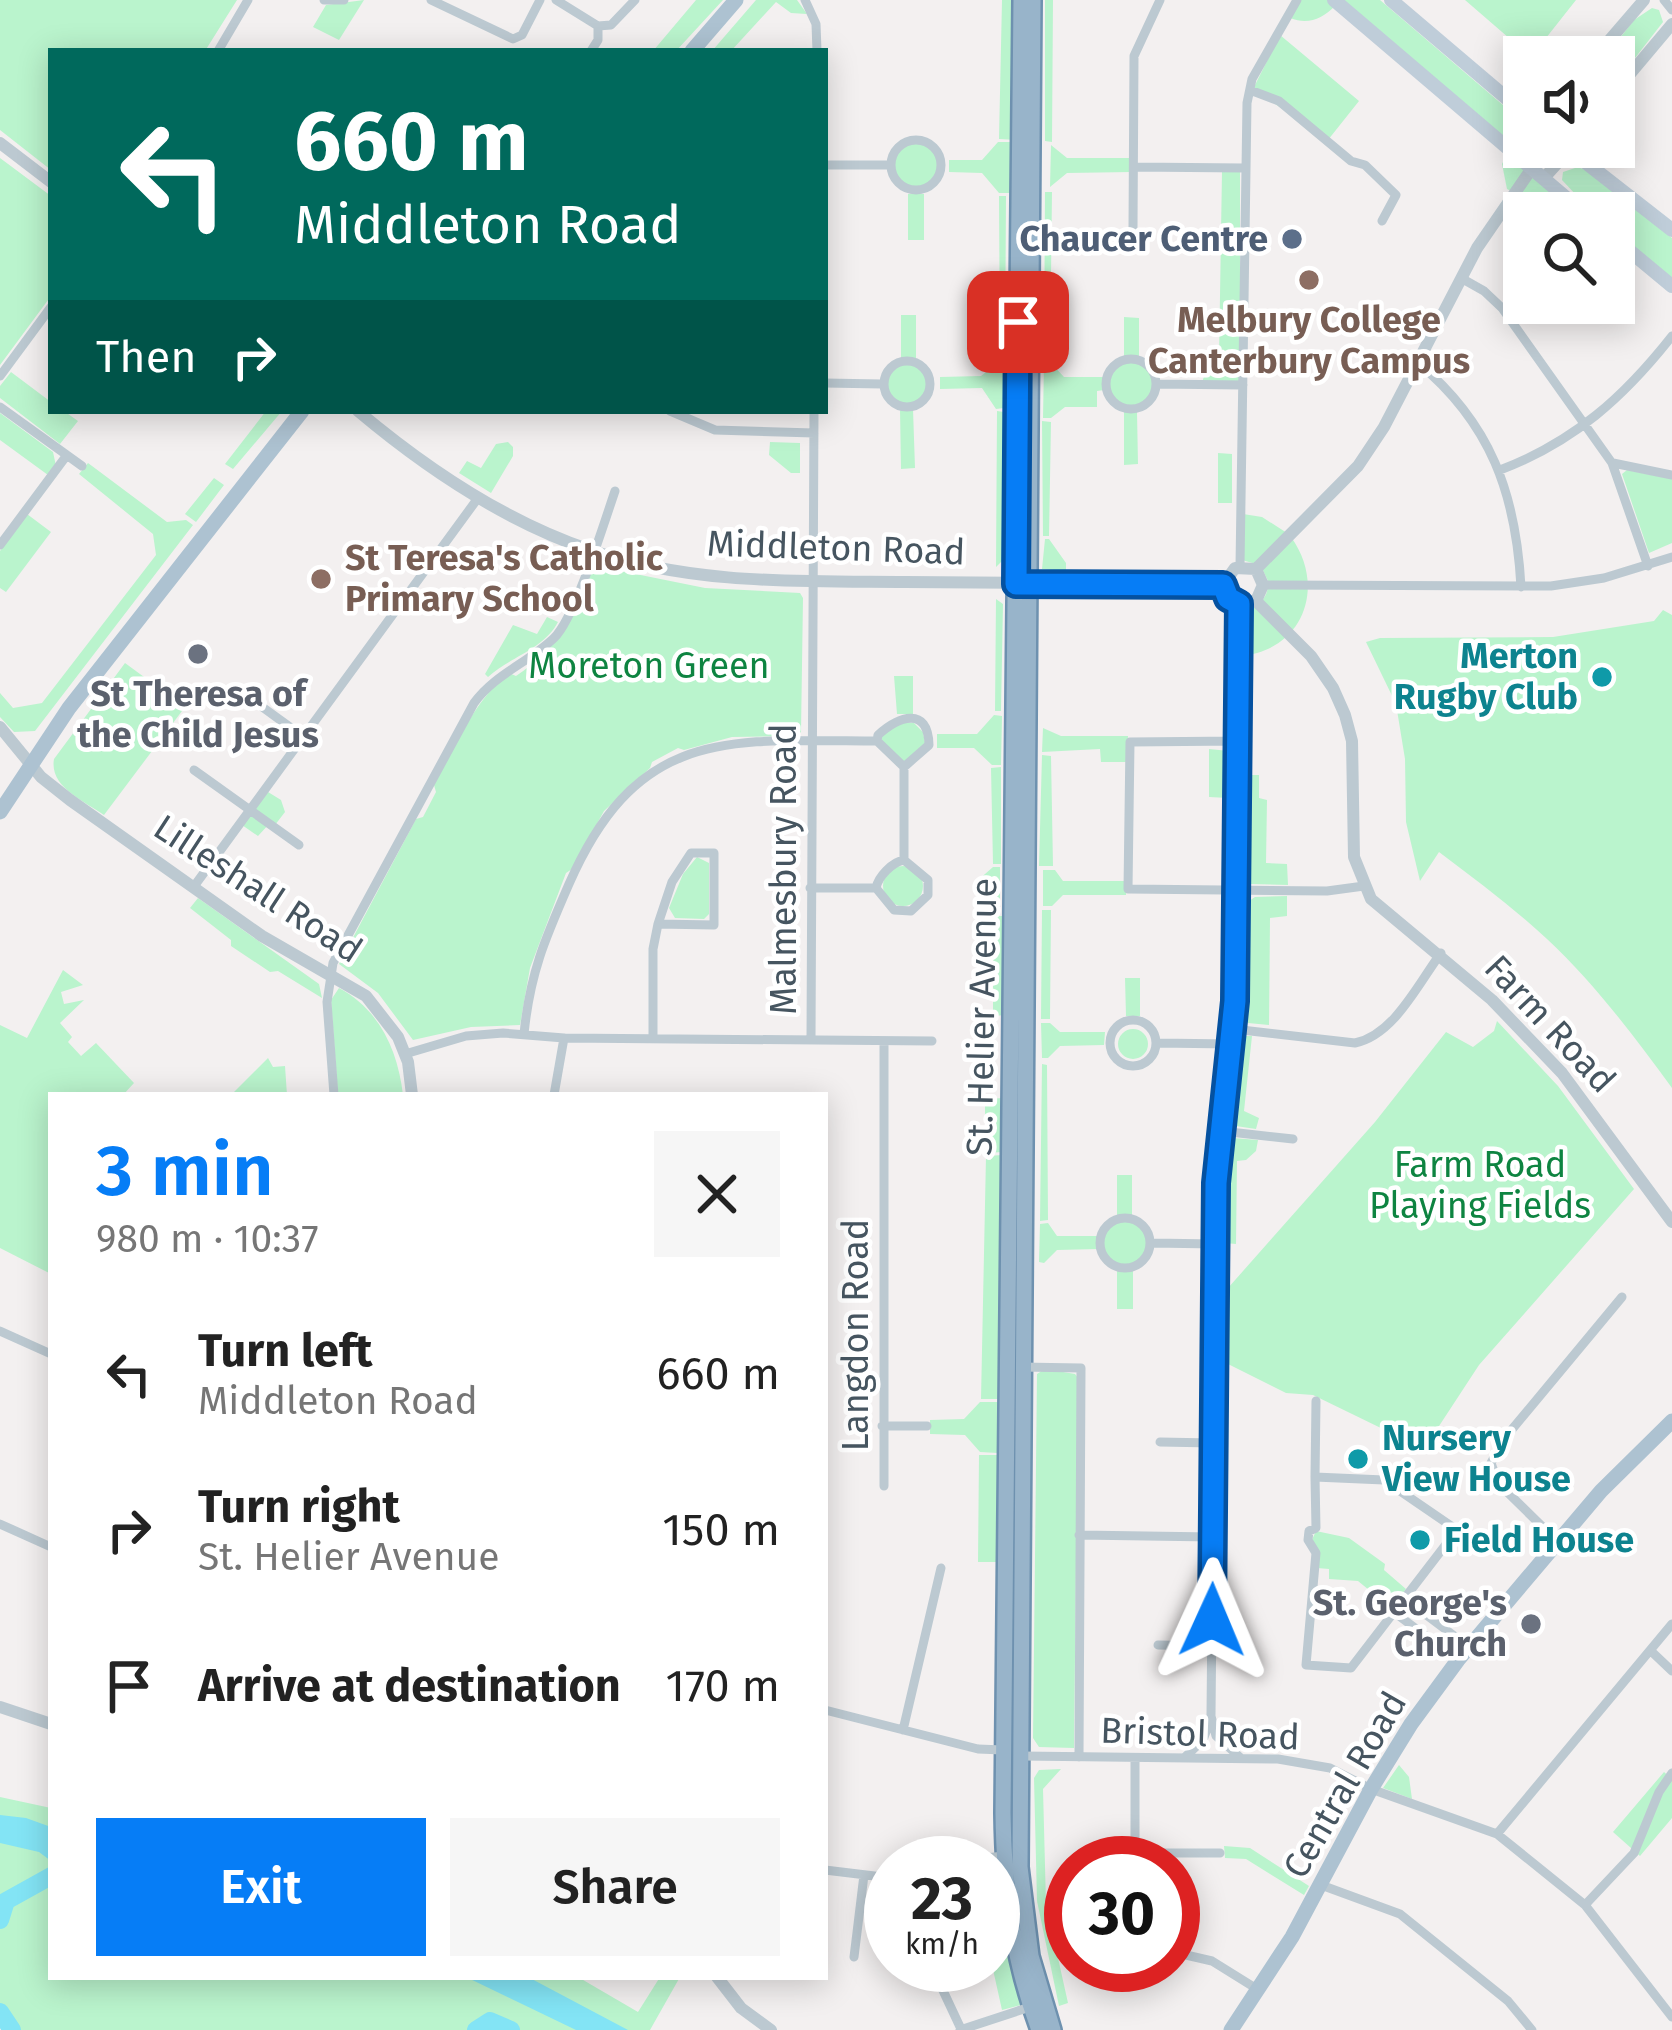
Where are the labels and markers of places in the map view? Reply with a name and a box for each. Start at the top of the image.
place label: Chaucer Centre [1019,217,1268,261]
marker: Chaucer Centre [1279,226,1305,252]
marker: Melbury College Canterbury Campus [1296,267,1322,293]
pin [967,271,1069,373]
place label: Melbury College Canterbury Campus [1148,298,1470,383]
place label: St Teresa's Catholic Primary School [345,536,664,621]
marker: St Teresa's Catholic Primary School [308,566,334,592]
place label: Merton Rugby Club [1394,634,1578,719]
marker: St Theresa of the Child Jesus [185,641,211,667]
marker: Merton Rugby Club [1589,664,1615,690]
place label: St Theresa of the Child Jesus [77,672,319,757]
place label: Nursery View House [1381,1416,1571,1501]
marker: Nursery View House [1345,1446,1371,1472]
place label: Field House [1444,1518,1634,1562]
marker: Field House [1407,1527,1433,1553]
place label: St. George's Church [1313,1581,1507,1666]
marker: St. George's Church [1518,1611,1544,1637]

